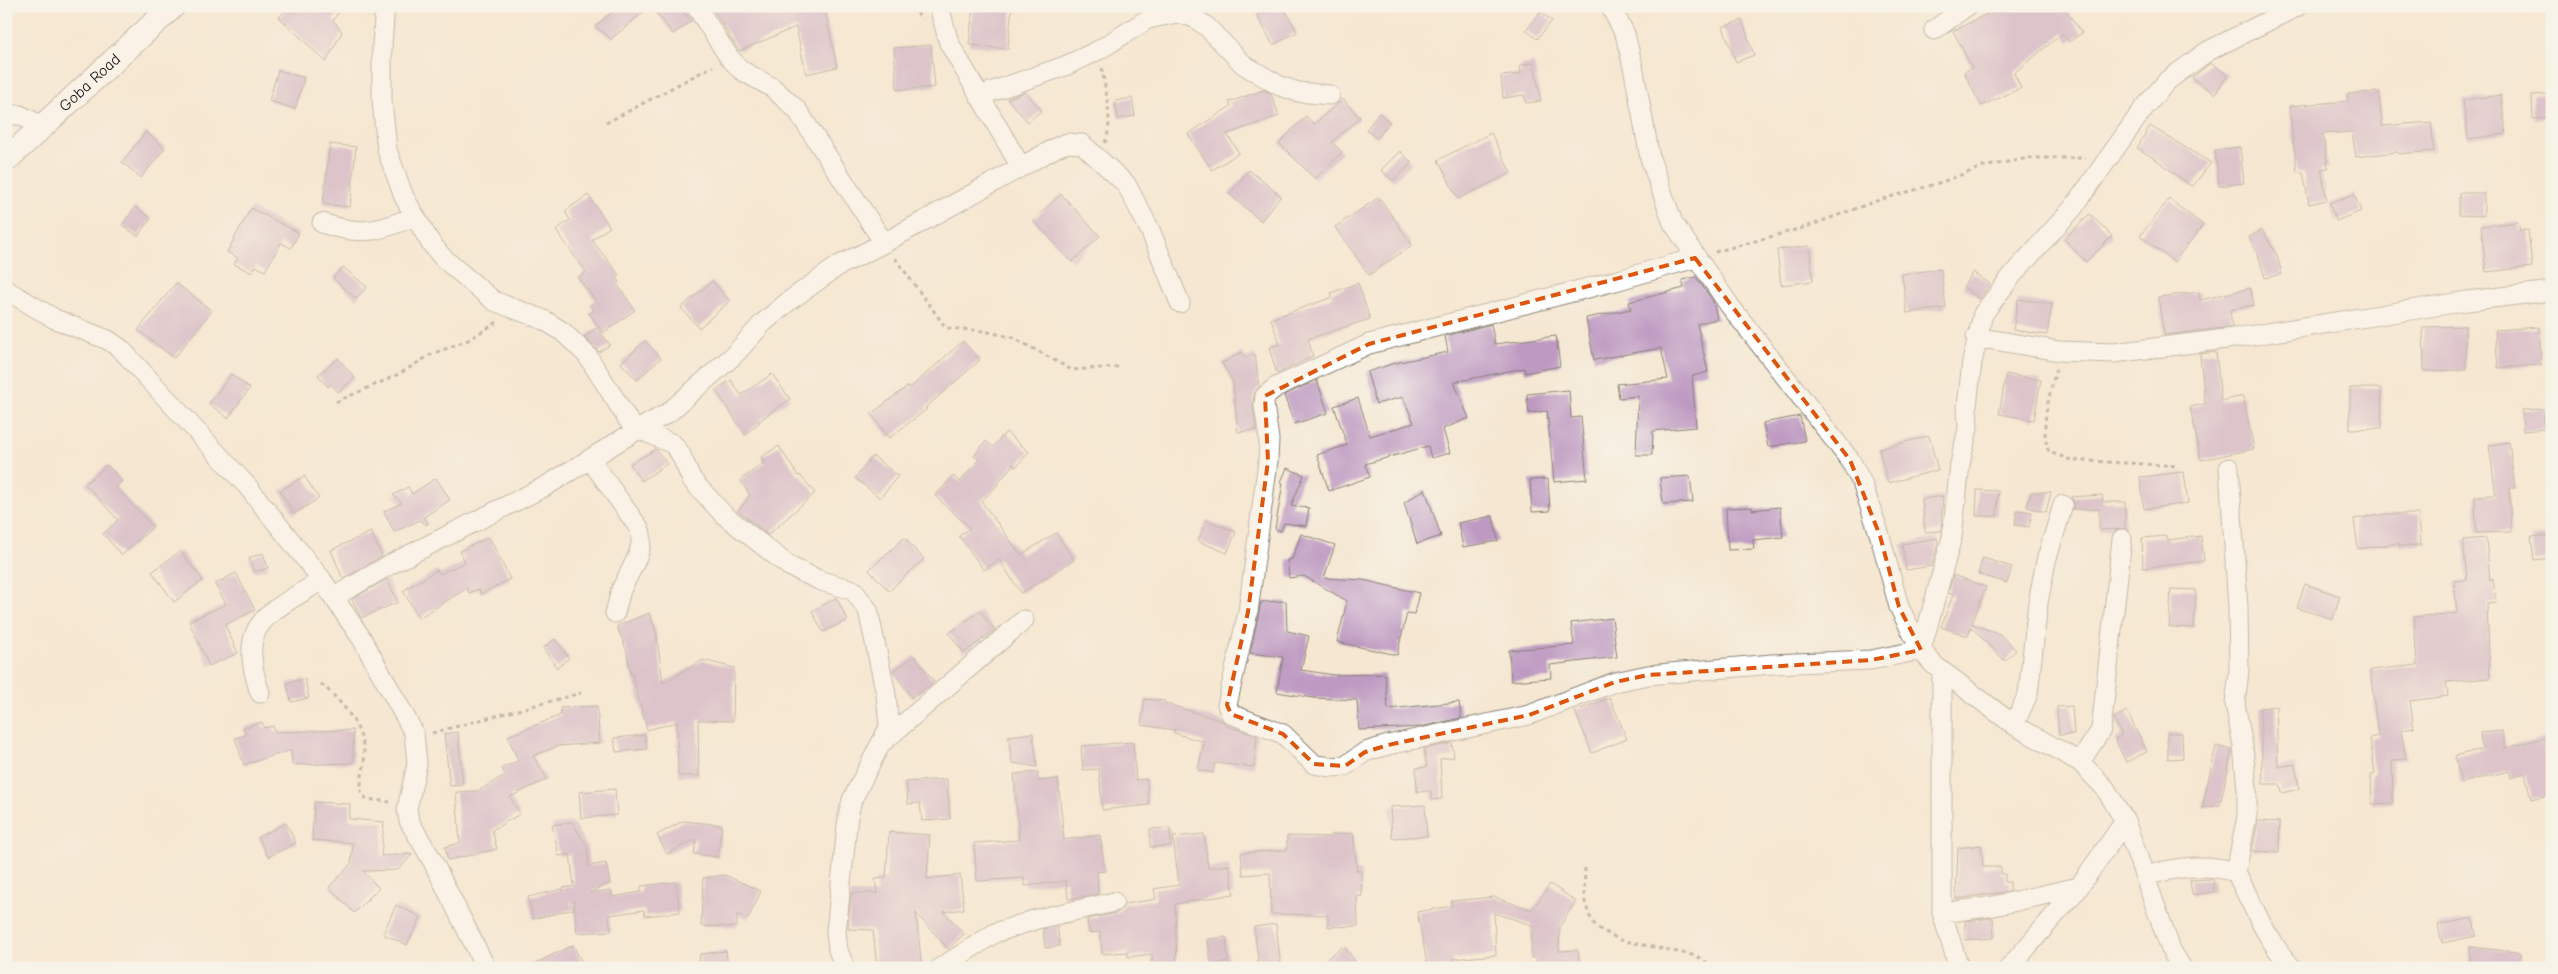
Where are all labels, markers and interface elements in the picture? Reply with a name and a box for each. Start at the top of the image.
street label: Goba Road [56,50,124,115]

